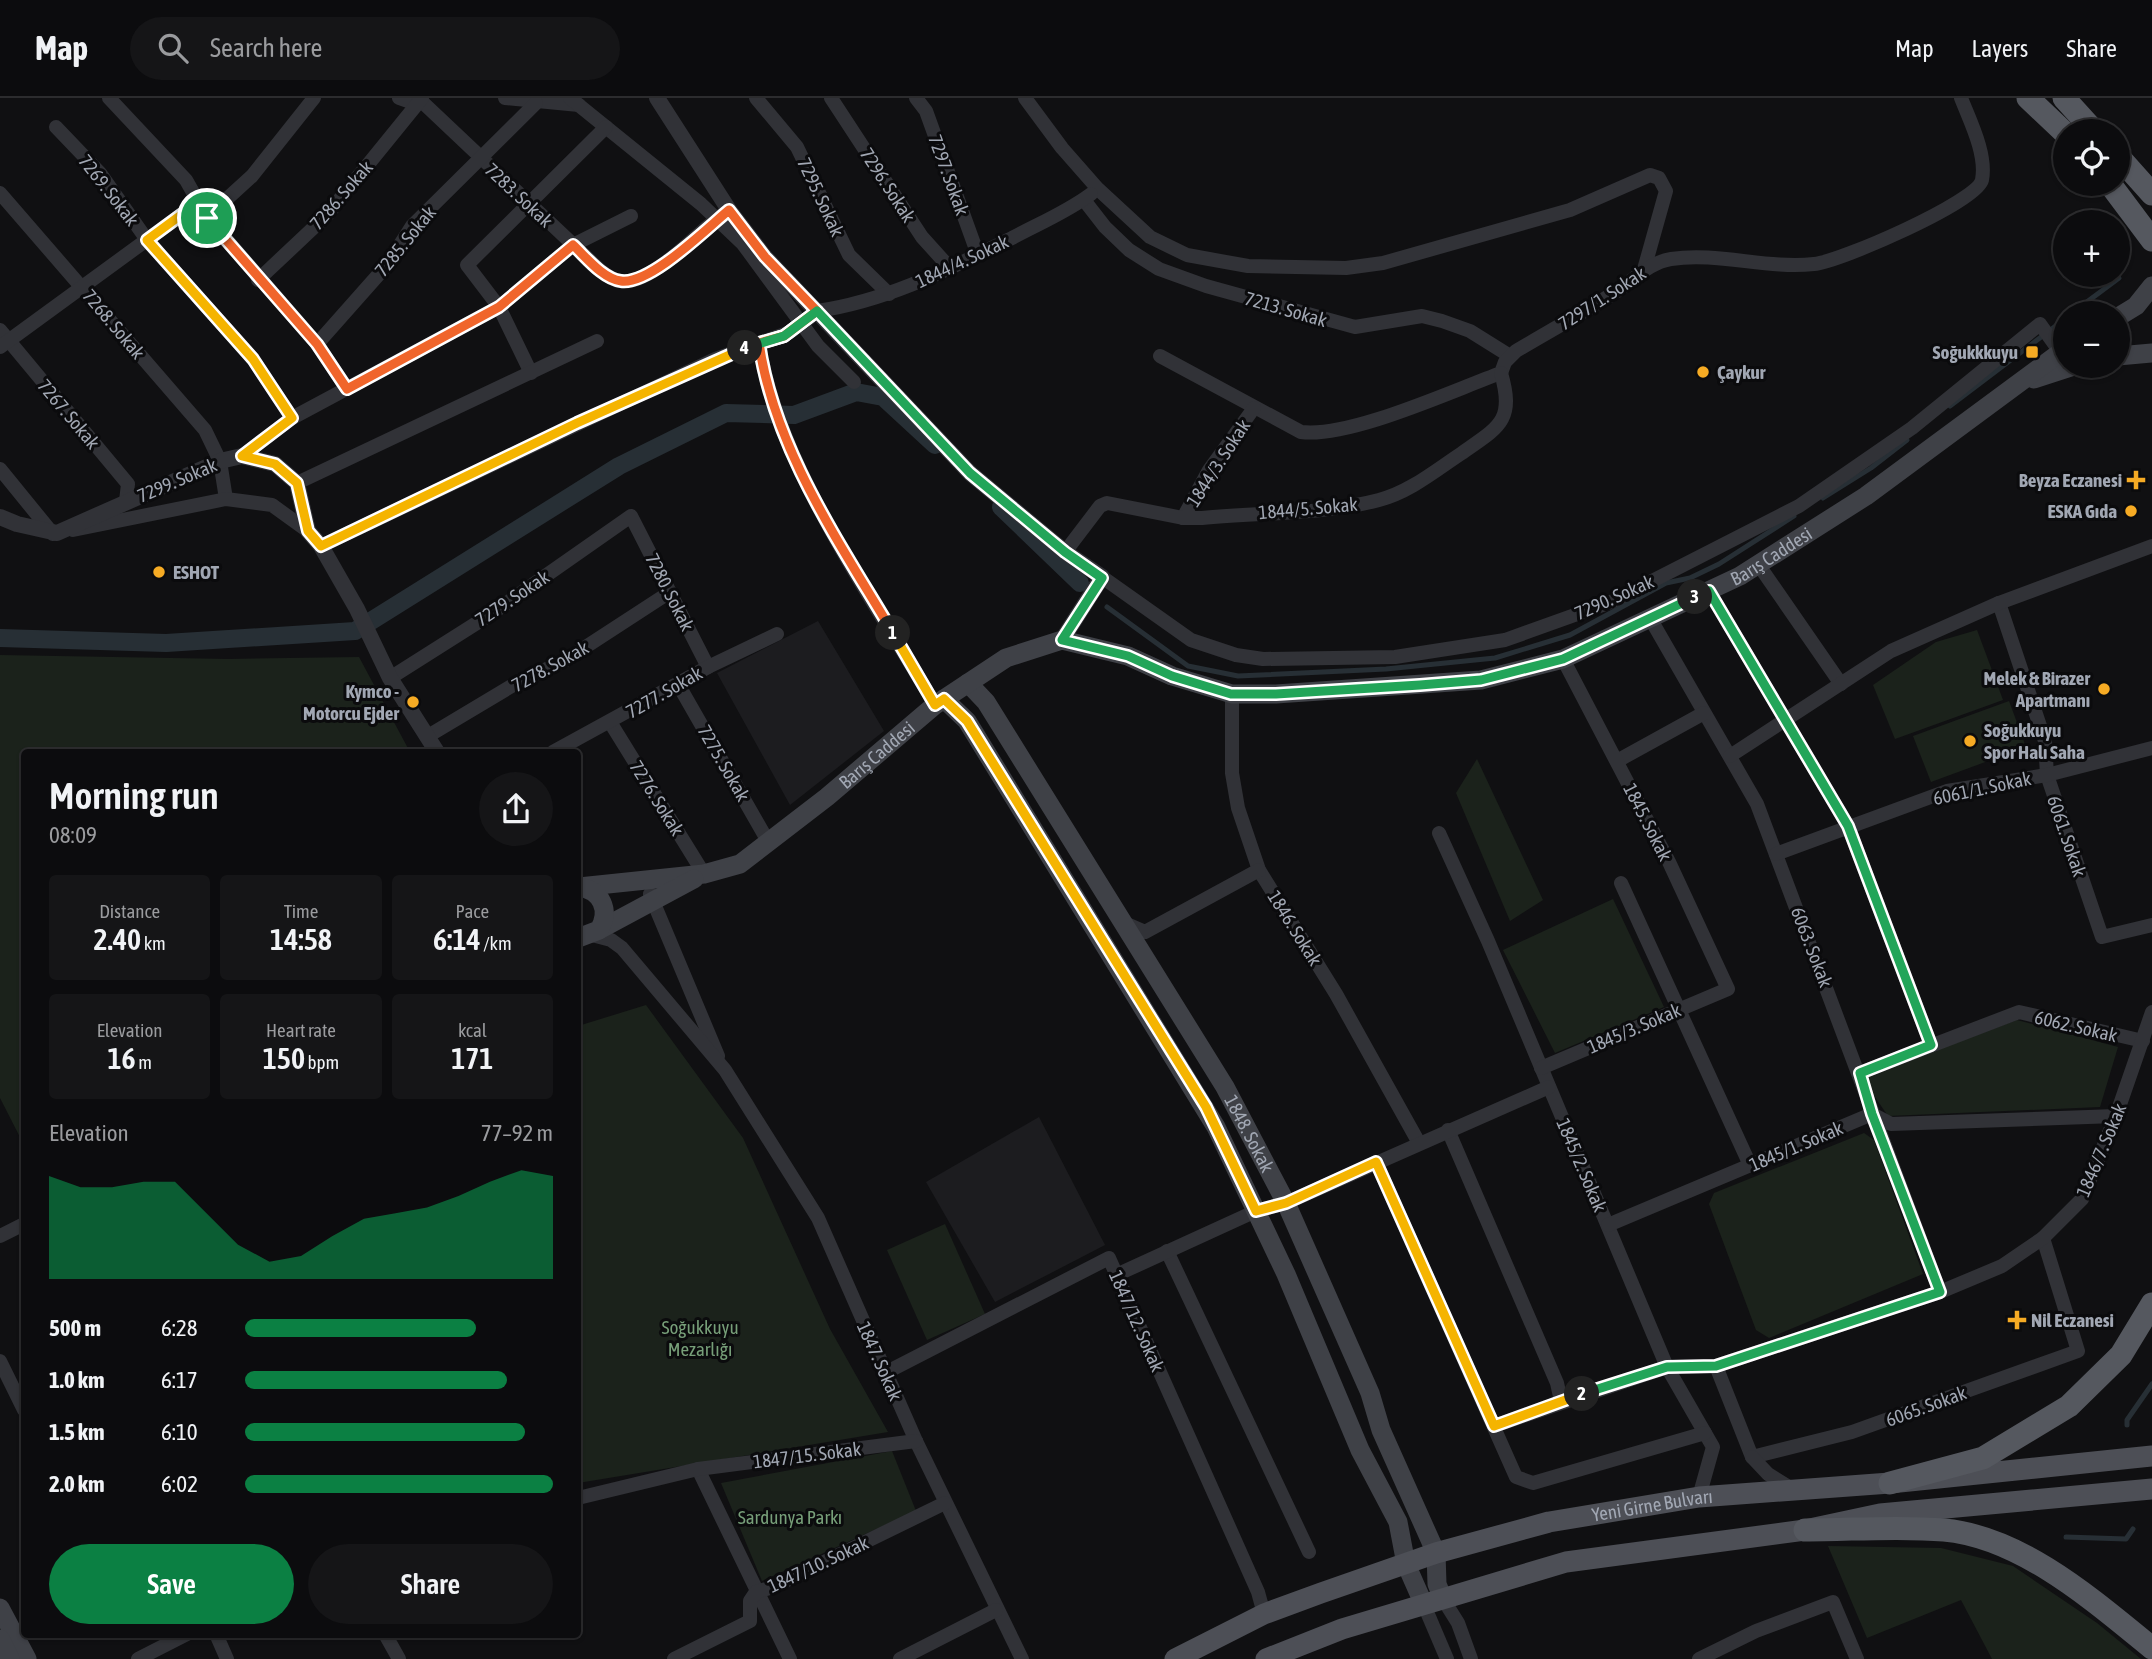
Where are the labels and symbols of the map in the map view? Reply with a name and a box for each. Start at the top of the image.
street label: 7297. Sokak [924,132,974,219]
street label: 7296. Sokak [856,144,920,227]
street label: 7269. Sokak [74,150,144,230]
street label: 7295. Sokak [793,154,849,240]
street label: 7286. Sokak [305,156,377,234]
street label: 7283. Sokak [481,158,558,232]
pin [177,188,237,248]
street label: 7285. Sokak [370,201,440,281]
street label: 1844/4. Sokak [912,230,1012,292]
street label: 7297/1. Sokak [1554,261,1650,334]
street label: 7268. Sokak [79,285,150,364]
street label: 7213. Sokak [1243,287,1330,331]
pin: 4 [728,330,762,366]
place label: Soğukkkuyu [1932,341,2018,363]
marker: Soğukkkuyu [2024,344,2040,360]
place label: Çaykur [1717,361,1766,383]
marker: Çaykur [1695,364,1711,380]
street label: 7267. Sokak [34,375,105,454]
street label: 1844/3. Sokak [1182,415,1255,511]
street label: 7299. Sokak [134,453,221,507]
place label: Beyza Eczanesi [2019,469,2122,491]
marker: Beyza Eczanesi [2128,472,2144,488]
street label: 1844/5. Sokak [1257,493,1359,523]
place label: ESKA Gıda [2047,500,2117,522]
marker: ESKA Gıda [2123,503,2139,519]
street label: Barış Caddesi [1727,522,1816,590]
street label: 7280. Sokak [641,550,699,635]
place label: ESHOT [173,561,220,583]
marker: ESHOT [151,564,167,580]
street label: 7279. Sokak [471,565,554,631]
street label: 7290. Sokak [1571,570,1658,624]
pin: 3 [1678,580,1712,614]
pin: 1 [876,616,910,650]
street label: 7278. Sokak [508,636,593,696]
street label: 7277. Sokak [622,661,707,723]
place label: Melek & Birazer Apartmanı [1983,667,2090,711]
place label: Kymco - Motorcu Ejder [303,680,399,724]
marker: Melek & Birazer Apartmanı [2096,681,2112,697]
marker: Kymco - Motorcu Ejder [405,694,421,710]
street label: Barış Caddesi [834,716,919,793]
place label: Soğukkuyu Spor Halı Saha [1984,719,2085,763]
street label: 7275. Sokak [693,721,755,806]
marker: Soğukkuyu Spor Halı Saha [1962,733,1978,749]
street label: 7276. Sokak [625,756,689,840]
street label: 6061/1. Sokak [1931,767,2034,809]
street label: 1845. Sokak [1619,780,1677,865]
street label: 6061. Sokak [2043,793,2091,880]
street label: 1846. Sokak [1263,886,1327,970]
street label: 6063. Sokak [1787,904,1838,991]
street label: 1845/3. Sokak [1584,998,1685,1058]
street label: 6062. Sokak [2033,1006,2120,1046]
street label: 1848. Sokak [1220,1091,1279,1177]
street label: 1846/7. Sokak [2071,1099,2131,1200]
street label: 1845/2. Sokak [1552,1115,1612,1216]
street label: 1845/1. Sokak [1746,1116,1847,1176]
street label: 1847/12. Sokak [1105,1267,1169,1376]
place label: Nil Eczanesi [2031,1309,2114,1331]
marker: Nil Eczanesi [2009,1312,2025,1328]
park label: Soğukkuyu Mezarlığı [661,1316,739,1360]
street label: 1847. Sokak [853,1318,907,1405]
pin: 2 [1564,1376,1600,1412]
street label: 6065. Sokak [1883,1381,1970,1431]
street label: 1847/15. Sokak [752,1437,863,1473]
street label: Yeni Girne Bulvarı [1590,1485,1713,1526]
park label: Sardunya Parkı [738,1506,842,1528]
street label: 1847/10. Sokak [764,1531,872,1597]

